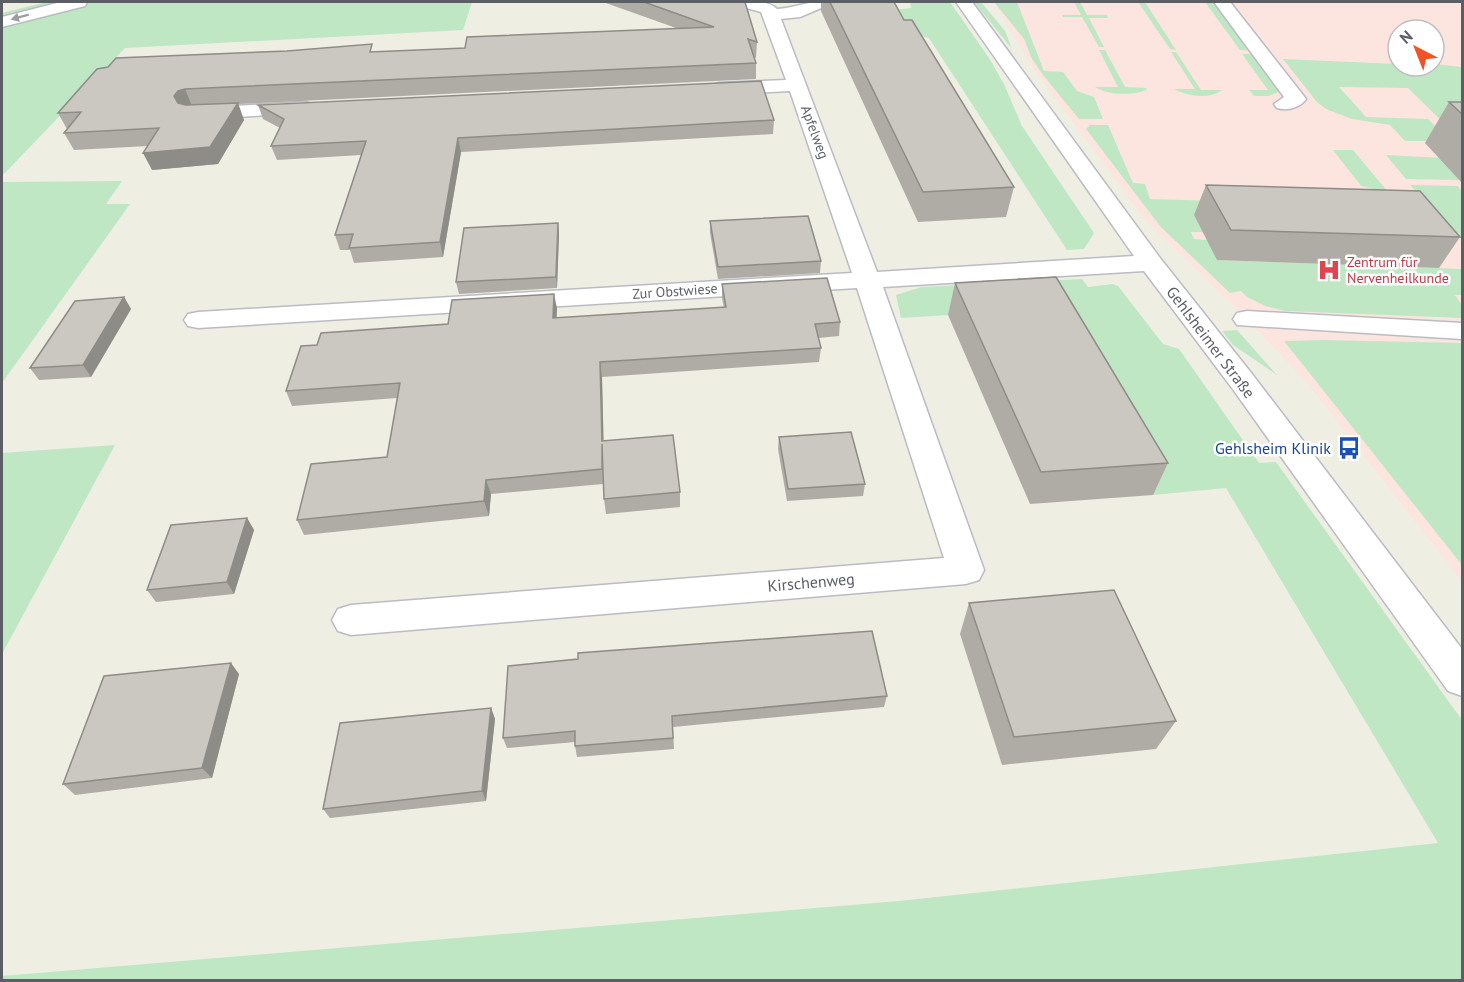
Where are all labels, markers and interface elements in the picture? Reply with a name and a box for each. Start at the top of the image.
one-way arrow [11,13,29,23]
north arrow [1386,18,1446,78]
text: N [1395,26,1417,48]
street label: Apfelweg [797,103,833,161]
place label: Zentrum für Nervenheilkunde [1347,253,1449,287]
hospital icon: Zentrum für Nervenheilkunde [1316,257,1342,283]
street label: Zur Obstwiese [632,279,718,303]
street label: Gehlsheimer Straße [1162,282,1260,402]
bus stop icon: Gehlsheim Klinik [1336,435,1362,461]
place label: Gehlsheim Klinik [1215,438,1331,458]
street label: Kirschenweg [767,568,855,596]

